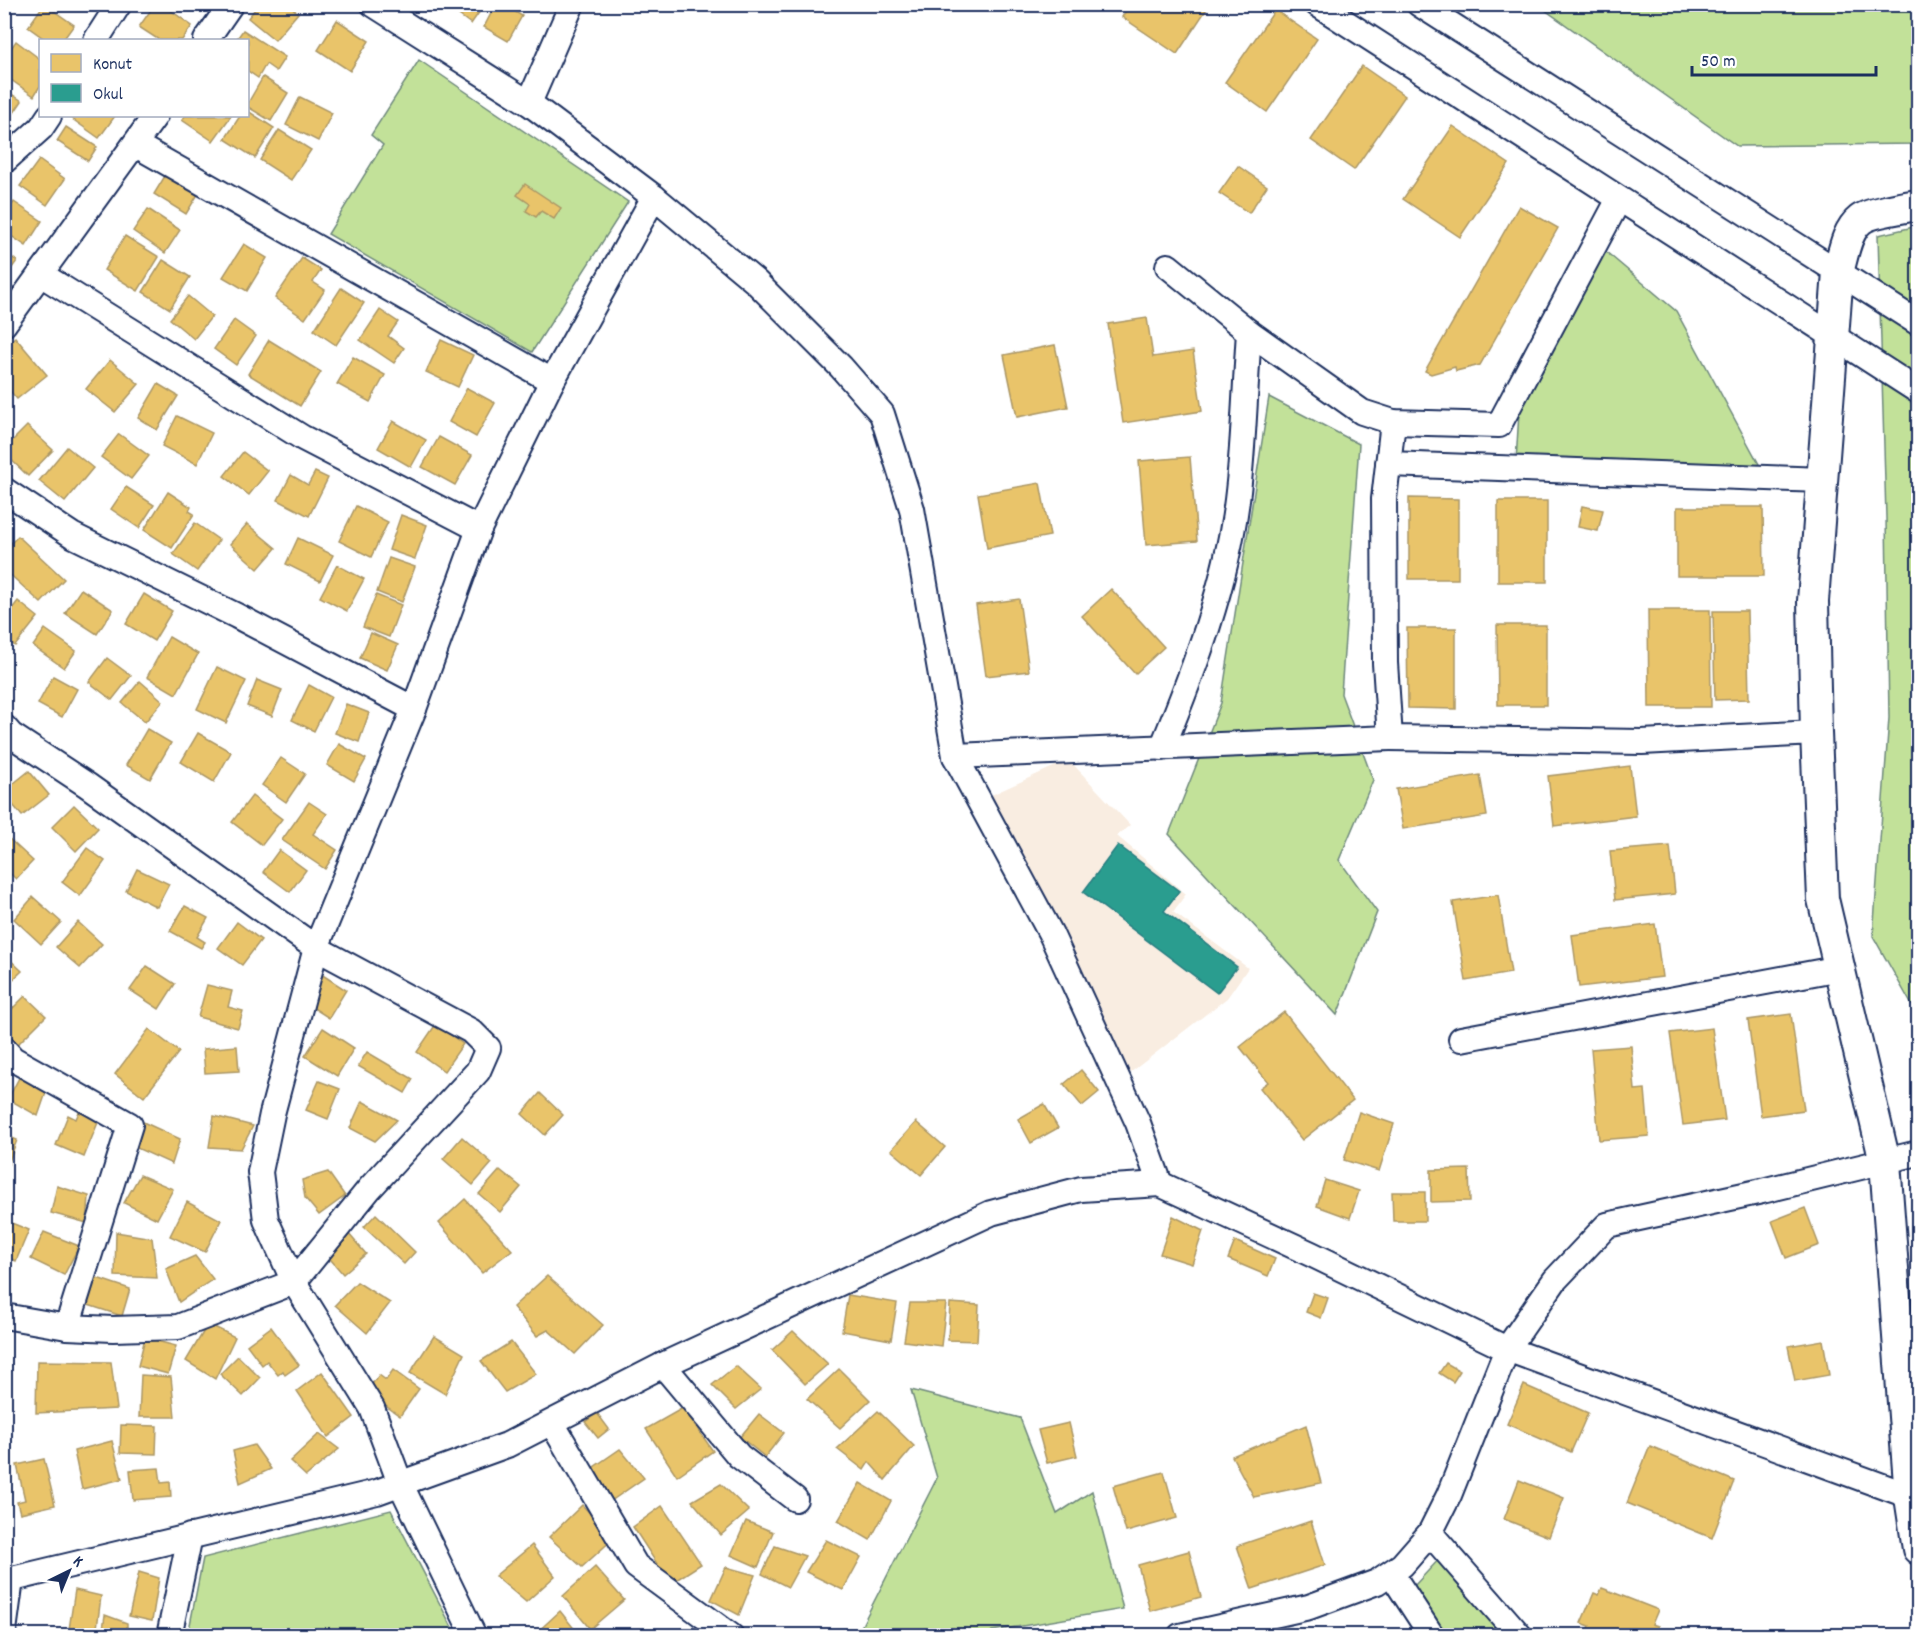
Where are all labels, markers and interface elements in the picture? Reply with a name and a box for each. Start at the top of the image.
legend [39,39,249,117]
scale bar [1692,39,1876,77]
text: 50 m [1701,50,1736,75]
text: Konut [93,53,132,78]
text: Okul [93,83,123,108]
north arrow [39,1541,99,1601]
text: K [67,1551,89,1573]

